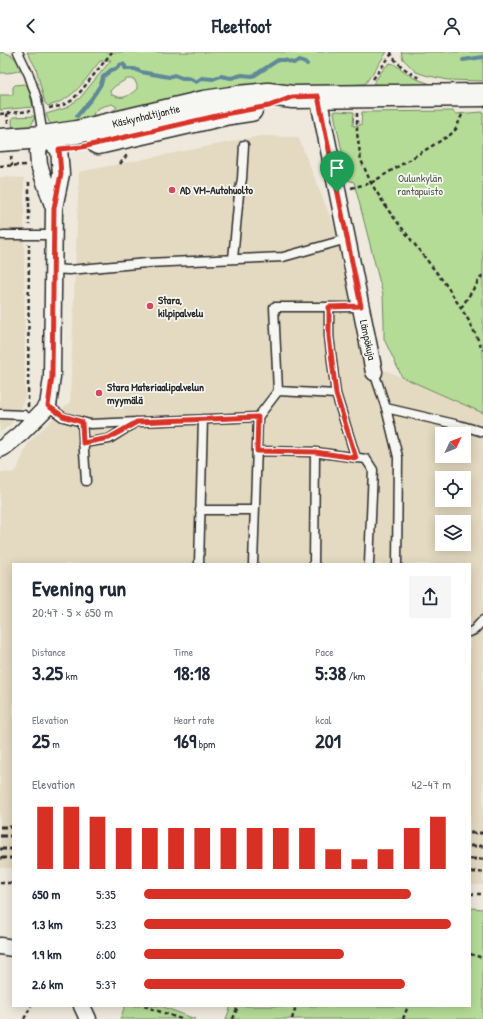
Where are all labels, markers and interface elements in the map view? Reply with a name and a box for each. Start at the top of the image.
text: Fleetfoot [212,14,271,39]
icon: back [20,15,42,37]
icon: person [441,15,463,37]
street label: Käskynhaltijantie [111,101,182,131]
pin [320,151,354,192]
icon: arrive [326,157,348,179]
park label: Oulunkylän rantapuisto [397,171,443,198]
place label: AD VM-Autohuolto [180,183,253,197]
marker: AD VM-Autohuolto [167,185,177,195]
place label: Stara, kilpipalvelu [158,293,204,321]
marker: Stara, kilpipalvelu [145,301,155,311]
street label: Lämpökuja [357,319,379,362]
place label: Stara Materiaalipalvelun myymälä [107,380,204,408]
marker: Stara Materiaalipalvelun myymälä [94,388,104,398]
north arrow [435,427,471,463]
map controls [435,427,471,551]
button: locate [435,471,471,507]
button: layers [435,515,471,551]
text: Evening run [32,573,126,603]
button: share [409,576,451,618]
text: 20:47 · 5 × 650 m [32,603,113,621]
text: Distance [32,645,66,659]
text: Time [174,645,193,659]
text: Pace [315,645,334,659]
text: 3.25 [32,659,63,686]
text: 18:18 [174,659,210,686]
text: 5:38 [315,659,346,686]
text: km [63,669,78,683]
text: /km [346,669,365,683]
text: Elevation [32,713,69,727]
text: Heart rate [174,713,215,727]
text: kcal [315,713,331,727]
text: 25 [32,727,50,754]
text: 169 [174,727,196,754]
text: 201 [315,727,341,754]
text: m [50,737,60,751]
text: bpm [196,737,216,751]
text: Elevation [32,775,75,793]
text: 42–47 m [411,775,451,793]
text: 650 m [32,885,60,903]
text: 5:35 [96,885,116,903]
text: 1.3 km [32,915,63,933]
text: 5:23 [96,915,116,933]
text: 1.9 km [32,945,62,963]
text: 6:00 [96,945,116,963]
text: 2.6 km [32,975,63,993]
text: 5:37 [96,975,117,993]

